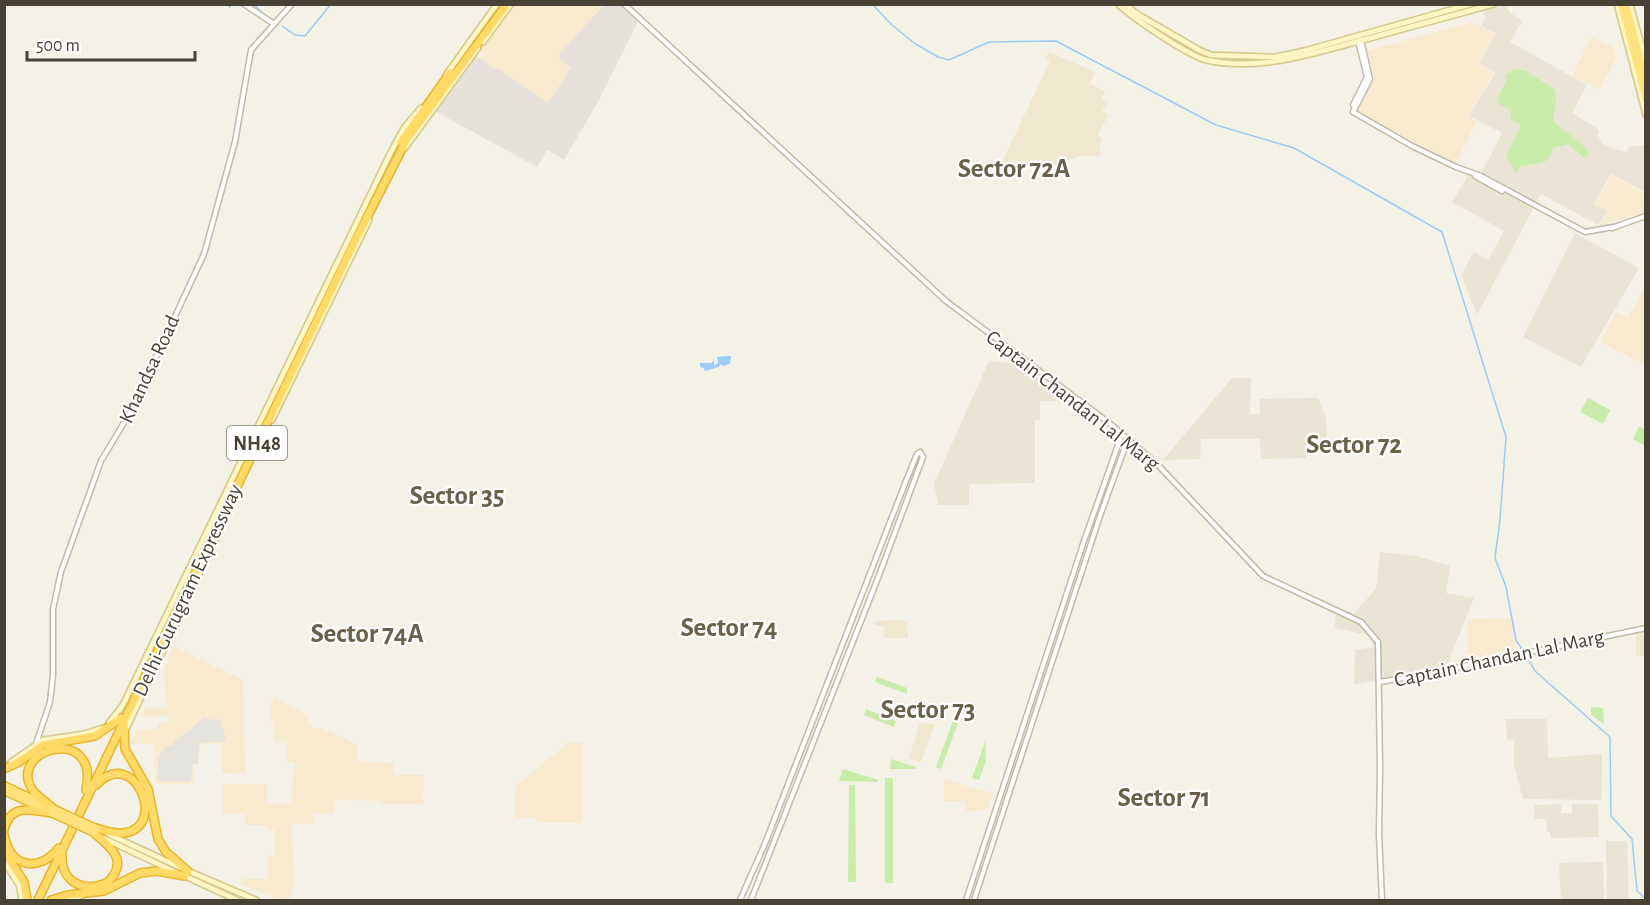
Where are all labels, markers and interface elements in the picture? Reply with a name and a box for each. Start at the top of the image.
scale bar [27,24,195,62]
text: 500 m [36,37,80,55]
district label: Sector 72A [958,155,1070,182]
street label: Khandsa Road [115,312,184,426]
street label: Captain Chandan Lal Marg [982,326,1164,475]
road number: NH48 [227,426,287,460]
district label: Sector 72 [1306,431,1402,458]
street label: Delhi-Gurugram Expressway [129,481,246,700]
district label: Sector 35 [409,482,505,509]
district label: Sector 74 [681,614,777,641]
district label: Sector 74A [310,620,424,647]
street label: Captain Chandan Lal Marg [1392,626,1607,691]
district label: Sector 73 [880,696,976,723]
district label: Sector 71 [1117,784,1211,811]

